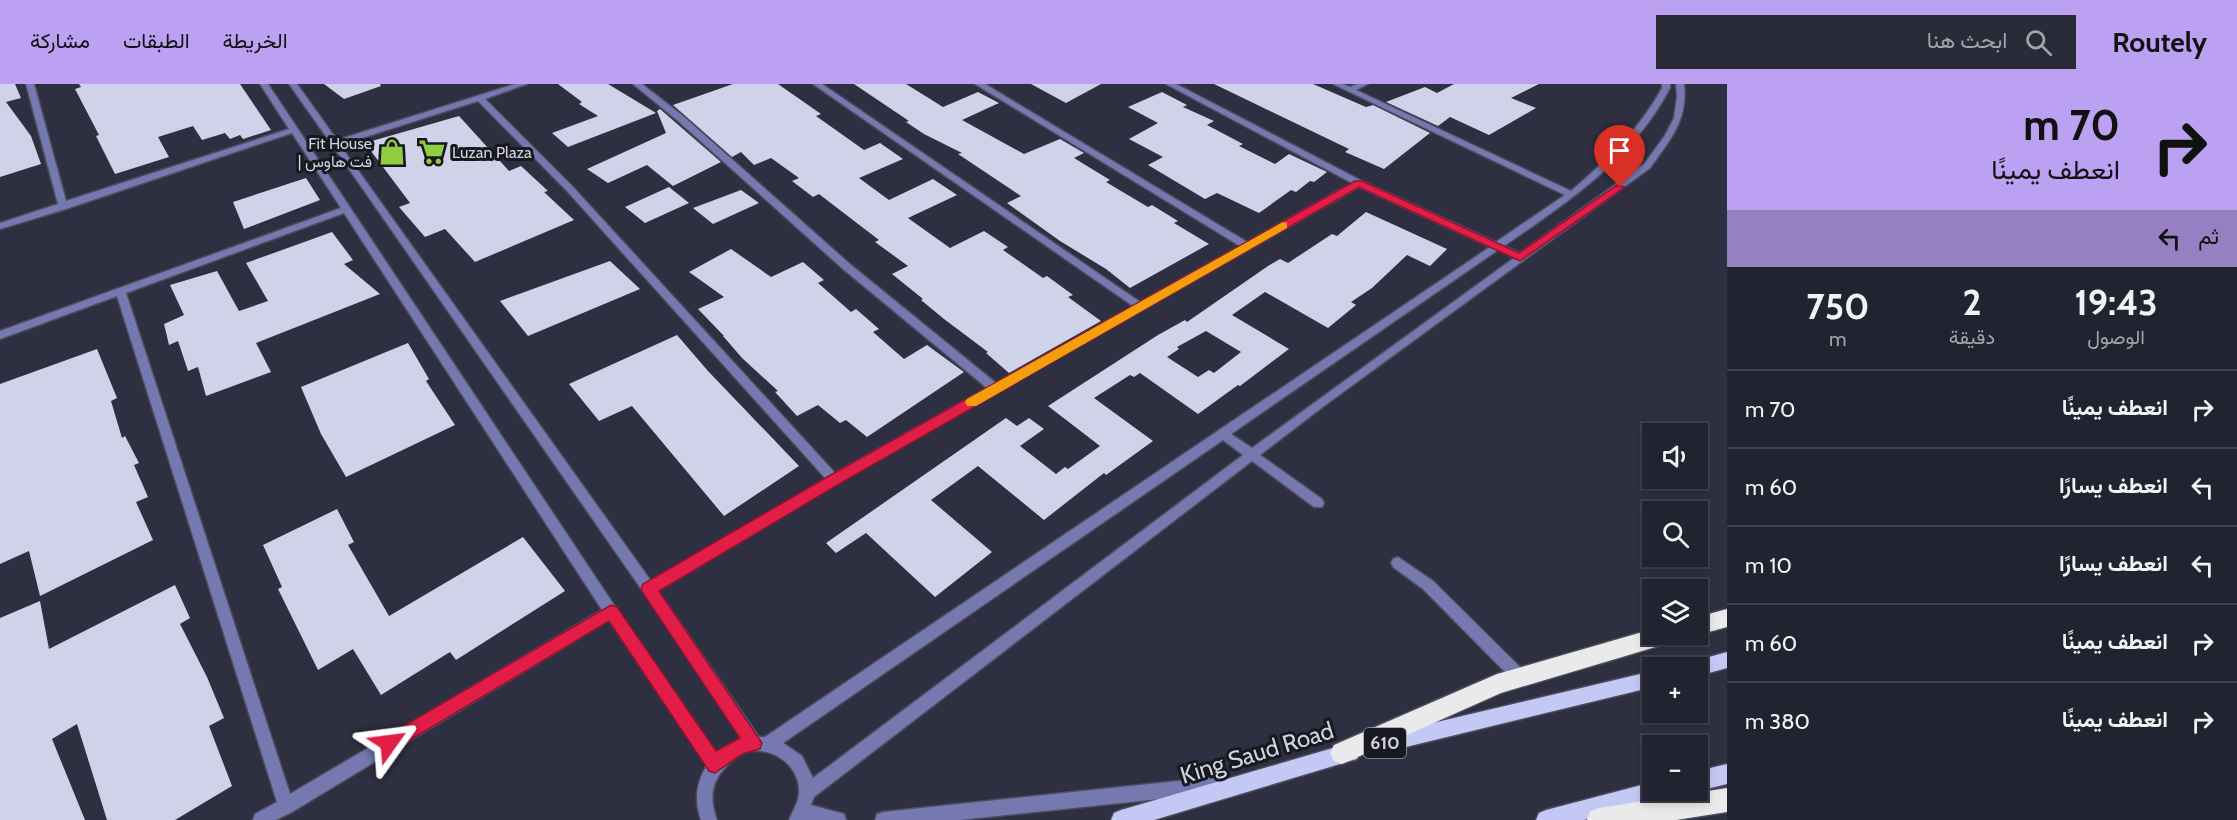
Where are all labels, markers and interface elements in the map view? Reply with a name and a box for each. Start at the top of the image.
search box [1656,15,2076,69]
text: Routely [2112,25,2207,59]
icon: search [2022,26,2055,59]
text: ابحث هنا [1927,27,2007,54]
text: مشاركة [30,28,90,53]
text: الطبقات [123,28,190,53]
text: الخريطة [223,28,288,53]
text: 70 m [2023,99,2120,151]
icon: right [2141,108,2219,186]
pin [1594,125,1645,187]
place label: Fit House | فت هاوس [298,134,372,172]
icon: arrive [1603,134,1636,167]
shop icon: Fit House | فت هاوس [377,137,407,167]
supermarket icon: Luzan Plaza [417,137,447,167]
place label: Luzan Plaza [452,143,532,162]
text: انعطف يمينًا [1991,153,2120,186]
icon: left [2153,222,2186,255]
text: ثم [2198,223,2219,250]
text: 2 [1962,280,1981,324]
text: 19:43 [2074,280,2158,324]
text: 750 [1806,284,1869,328]
text: دقيقة [1949,325,1995,349]
text: الوصول [2087,325,2145,349]
text: m [1829,327,1847,351]
icon: right [2186,393,2219,426]
text: انعطف يمينًا [2062,394,2168,421]
text: 70 m [1745,396,1795,423]
map controls [1642,423,1708,801]
button: sound [1642,423,1708,489]
icon: left [2186,471,2219,504]
text: انعطف يسارًا [2059,472,2168,499]
text: 60 m [1745,474,1797,501]
button: search [1642,501,1708,567]
icon: left [2186,549,2219,582]
text: انعطف يسارًا [2059,550,2168,577]
text: 10 m [1745,552,1792,579]
button: layers [1642,579,1708,645]
icon: right [2186,627,2219,660]
text: انعطف يمينًا [2062,628,2168,655]
text: 60 m [1745,630,1797,657]
button: + [1642,657,1708,723]
icon: right [2186,705,2219,738]
text: انعطف يمينًا [2062,706,2168,733]
text: 380 m [1745,708,1810,735]
position arrow [357,711,421,775]
street label: King Saud Road [1177,715,1337,790]
road number: 610 [1364,728,1406,758]
button: − [1642,735,1708,801]

